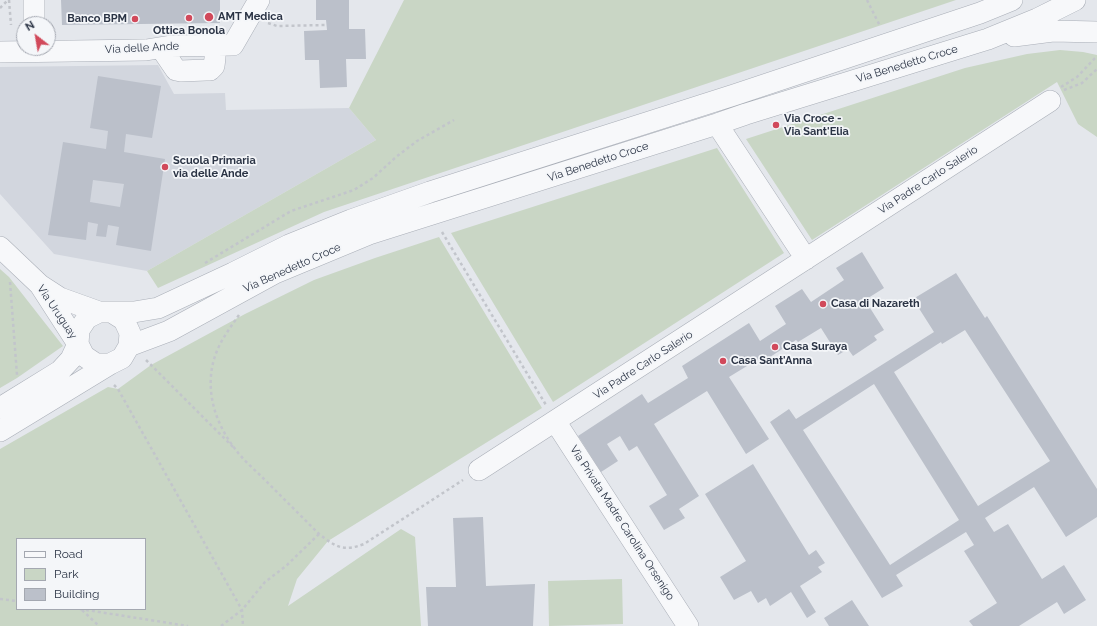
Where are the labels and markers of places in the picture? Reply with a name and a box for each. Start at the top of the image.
place label: AMT Medica [218,10,283,24]
marker: AMT Medica [203,11,215,23]
place label: Banco BPM [67,12,127,26]
marker: Ottica Bonola [184,13,194,23]
marker: Banco BPM [130,14,140,24]
place label: Ottica Bonola [153,24,225,38]
place label: Via Croce - Via Sant'Elia [784,112,849,138]
marker: Via Croce - Via Sant'Elia [771,120,781,130]
place label: Scuola Primaria via delle Ande [173,154,256,180]
marker: Scuola Primaria via delle Ande [160,162,170,172]
place label: Casa di Nazareth [831,297,920,311]
marker: Casa di Nazareth [818,299,828,309]
place label: Casa Suraya [783,340,847,354]
marker: Casa Suraya [770,342,780,352]
place label: Casa Sant'Anna [731,354,812,368]
marker: Casa Sant'Anna [718,356,728,366]

